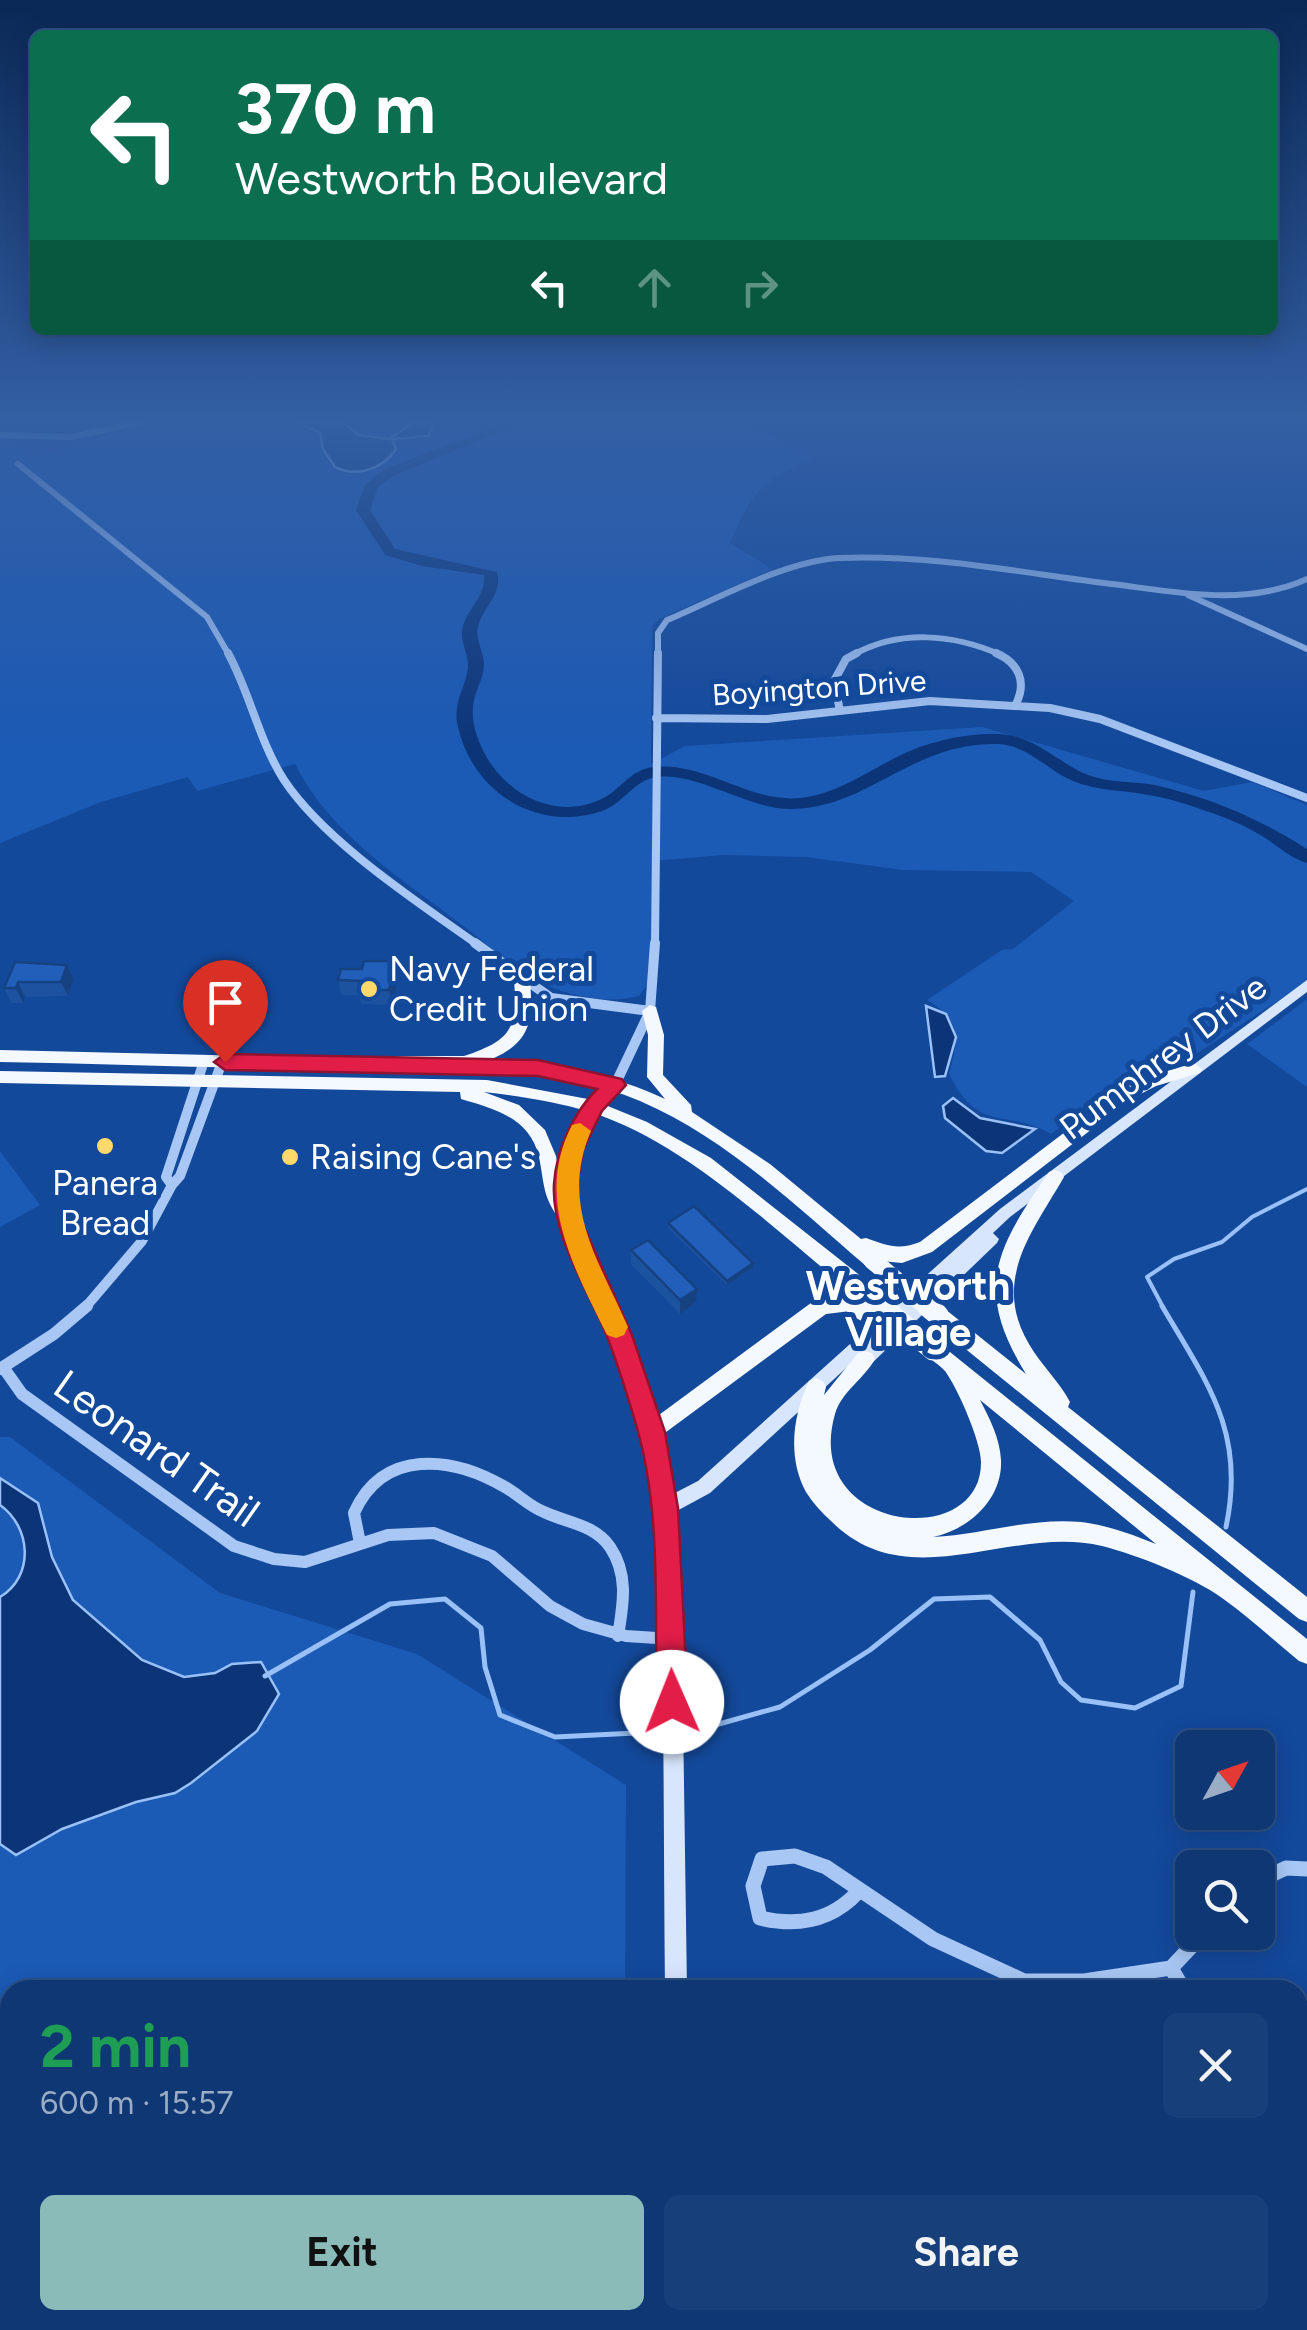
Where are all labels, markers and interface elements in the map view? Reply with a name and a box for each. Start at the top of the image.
text: 370 m [235,66,436,151]
icon: left [70,70,200,200]
text: Westworth Boulevard [235,151,668,205]
icon: left [522,260,577,315]
icon: ahead [627,260,682,315]
icon: right [732,260,787,315]
street label: Boyington Drive [711,662,927,713]
place label: Navy Federal Credit Union [389,948,594,1030]
pin [183,960,268,1063]
street label: Pumphrey Drive [1051,966,1275,1148]
icon: arrive [198,975,253,1030]
marker: Navy Federal Credit Union [358,978,380,1000]
marker: Panera Bread [94,1135,116,1157]
place label: Raising Cane's [310,1136,536,1178]
marker: Raising Cane's [279,1146,301,1168]
place label: Panera Bread [52,1162,158,1244]
district label: Westworth Village [806,1262,1010,1356]
street label: Leonard Trail [44,1359,269,1538]
position arrow [620,1650,724,1754]
north arrow [1175,1730,1275,1830]
map controls [1175,1730,1275,1950]
button: search [1175,1850,1275,1950]
text: 2 min [40,2010,191,2082]
button: close [1163,2013,1268,2118]
text: 600 m · 15:57 [40,2084,234,2122]
button: Exit [40,2195,644,2310]
button: Share [664,2195,1268,2310]

